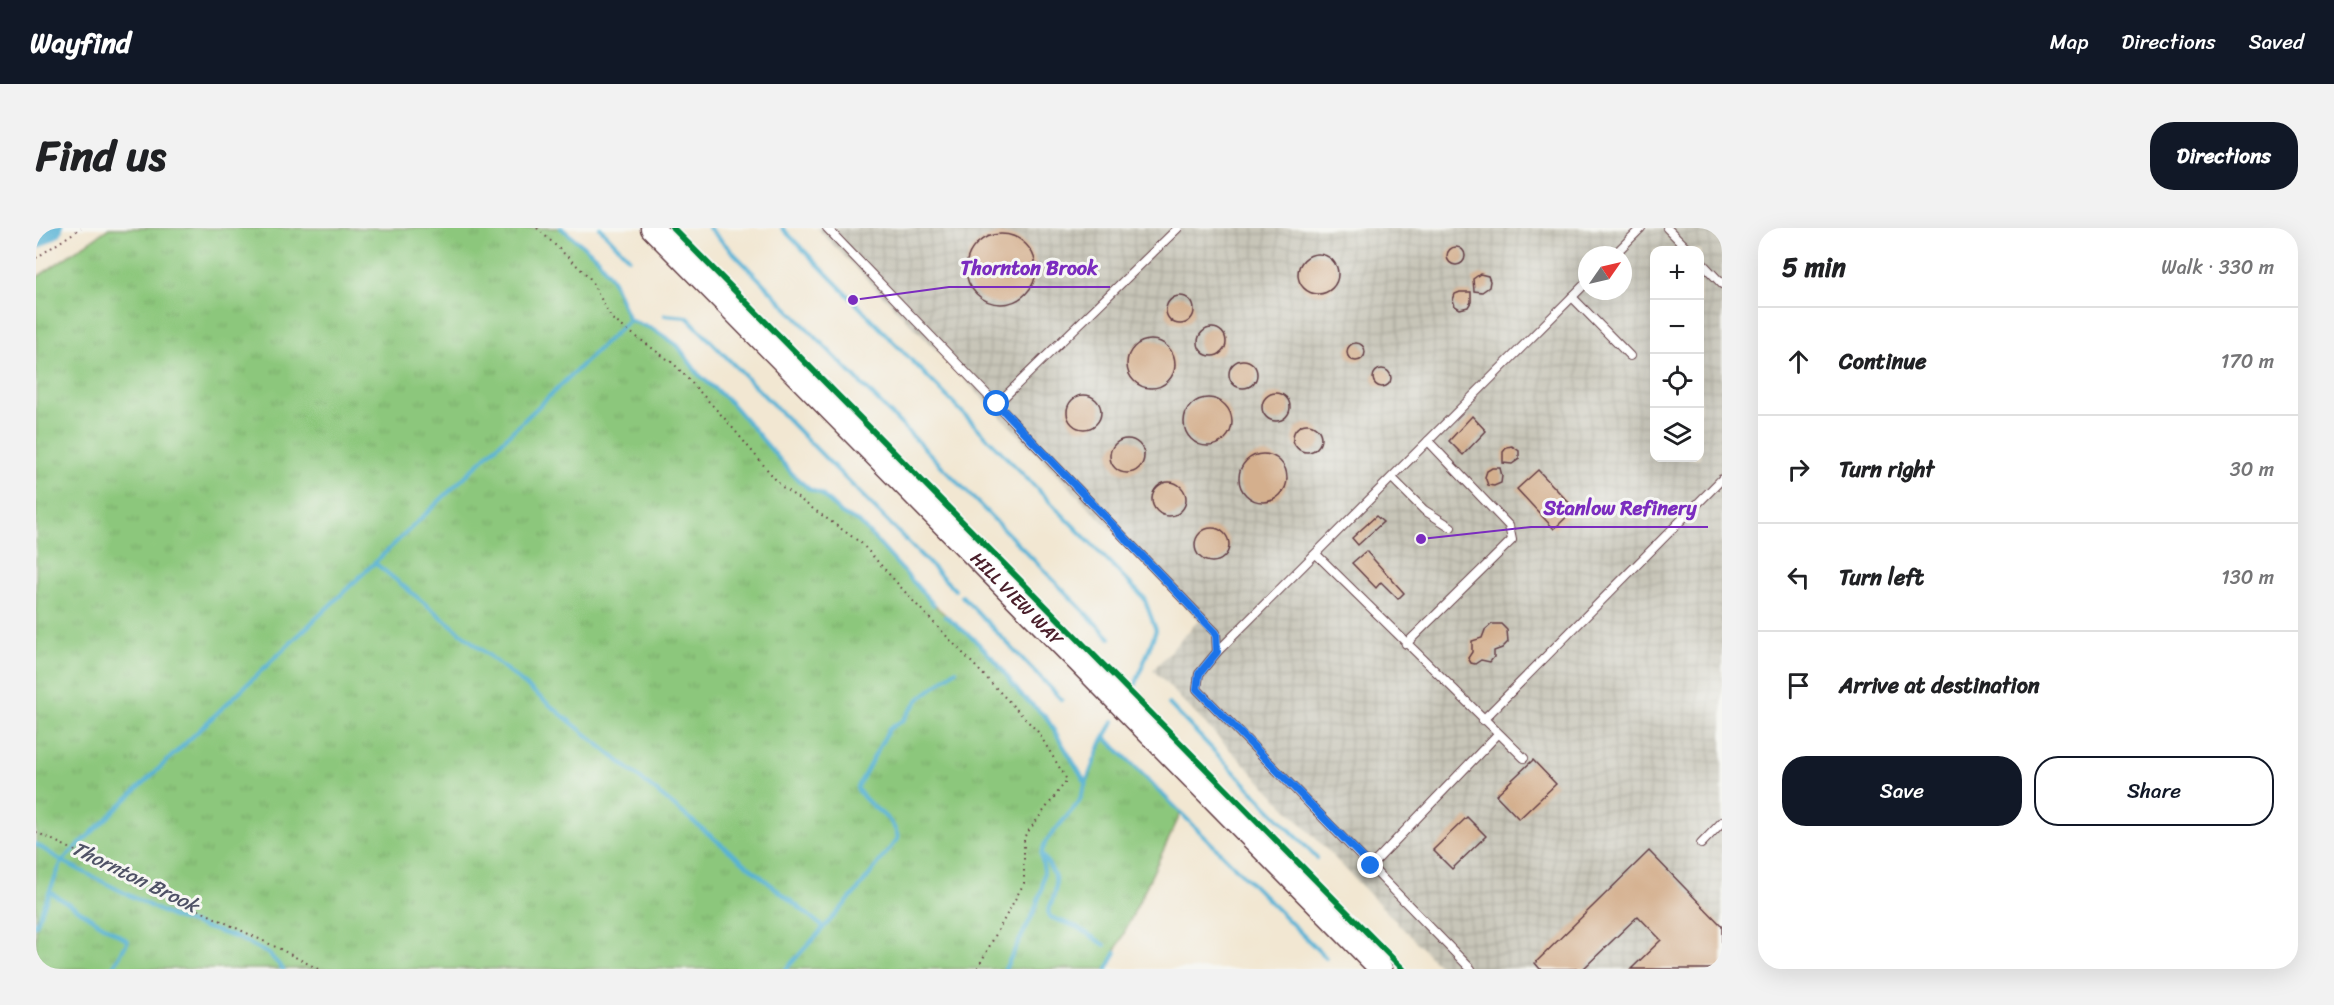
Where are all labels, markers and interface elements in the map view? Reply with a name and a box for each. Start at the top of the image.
text: Wayfind [30,18,131,67]
text: Map [2050,23,2088,61]
text: Directions [2121,23,2216,61]
text: Saved [2249,23,2304,61]
text: Find us [36,119,166,193]
button: Directions [2150,122,2298,190]
text: 5 min [1782,244,1846,290]
north arrow [1578,246,1632,300]
map controls [1650,246,1704,462]
button: + [1650,246,1704,300]
callout: Thornton Brook [949,249,1110,287]
text: Walk · 330 m [2161,250,2274,285]
text: Thornton Brook [960,251,1099,286]
button: − [1650,300,1704,354]
text: Continue [1839,342,1927,381]
text: 170 m [2221,344,2274,379]
icon: ahead [1782,345,1815,378]
button: locate [1650,354,1704,408]
route start [983,390,1009,416]
button: layers [1650,408,1704,462]
text: Turn right [1839,450,1934,489]
text: 30 m [2230,452,2274,487]
icon: right [1782,453,1815,486]
callout: Stanlow Refinery [1531,489,1708,527]
text: Stanlow Refinery [1542,491,1697,526]
street label: HILL VIEW WAY [962,544,1072,654]
text: Turn left [1839,558,1924,597]
text: 130 m [2221,560,2274,595]
icon: left [1782,561,1815,594]
text: Arrive at destination [1839,666,2040,705]
icon: arrive [1782,669,1815,702]
button: Save [1782,756,2022,826]
button: Share [2034,756,2274,826]
water label: Thornton Brook [66,831,206,924]
route end [1357,852,1383,878]

